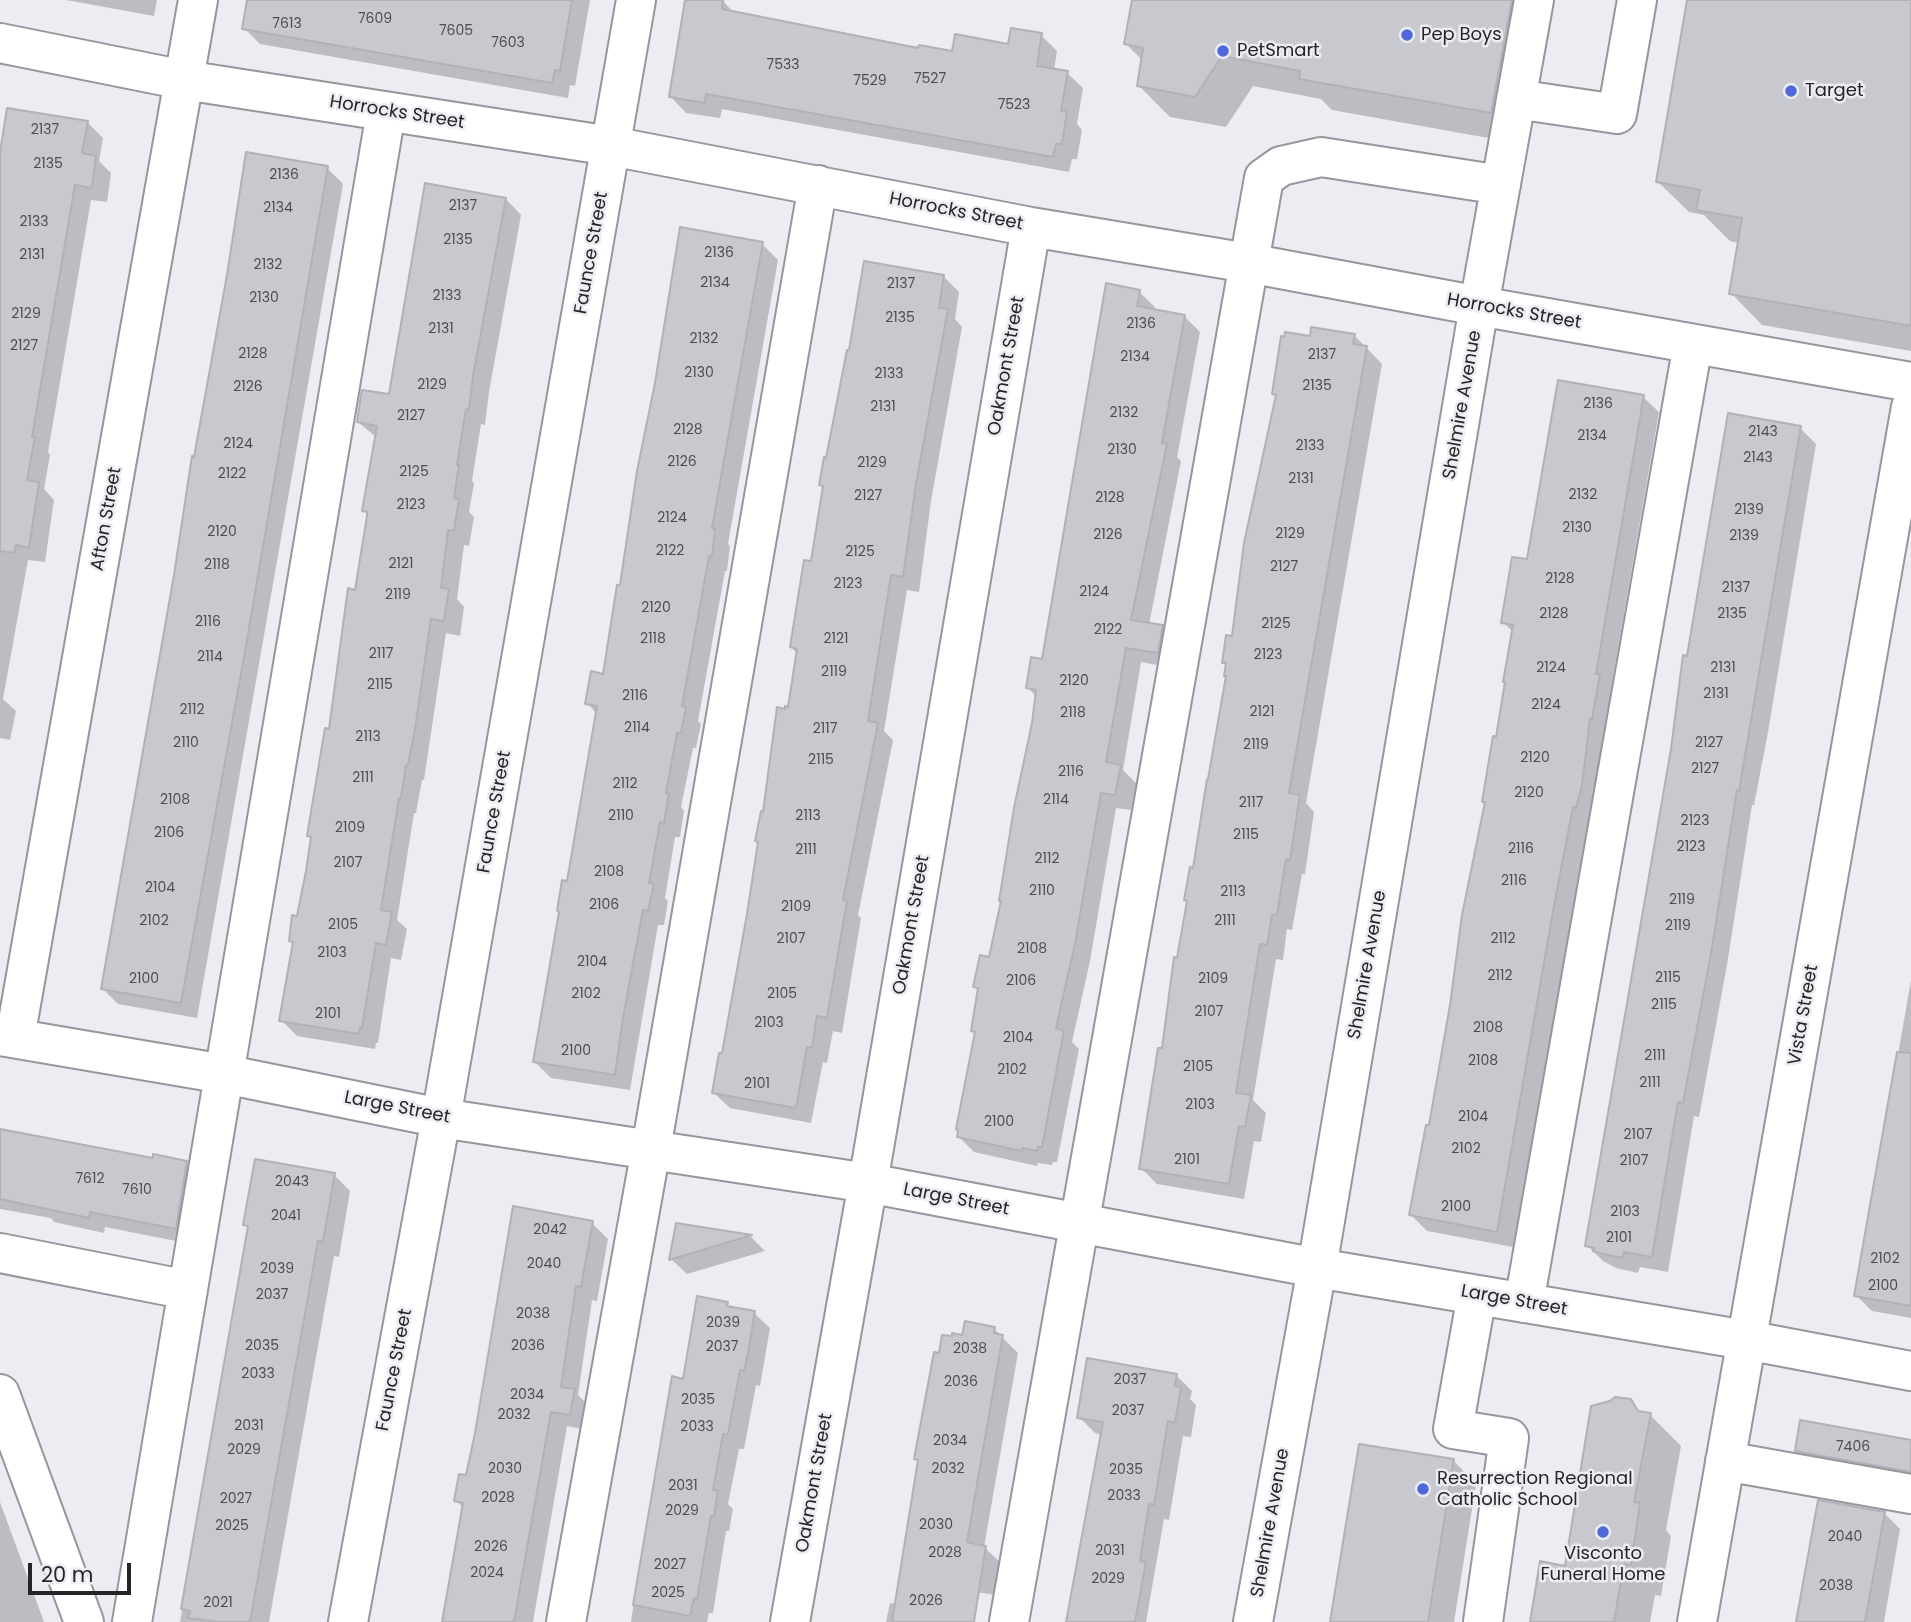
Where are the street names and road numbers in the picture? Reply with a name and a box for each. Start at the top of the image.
street label: Horrocks Street [328,92,466,134]
street label: Horrocks Street [887,188,1025,236]
street label: Faunce Street [571,190,613,316]
street label: Horrocks Street [1445,290,1583,334]
street label: Oakmont Street [984,295,1030,437]
street label: Shelmire Avenue [1439,329,1487,481]
street label: Afton Street [87,465,127,573]
street label: Faunce Street [474,749,516,875]
street label: Oakmont Street [889,854,935,996]
street label: Shelmire Avenue [1344,889,1392,1041]
street label: Vista Street [1784,963,1824,1067]
street label: Large Street [342,1087,452,1129]
street label: Large Street [901,1179,1011,1221]
street label: Large Street [1459,1281,1569,1321]
street label: Faunce Street [373,1307,417,1433]
street label: Oakmont Street [792,1412,838,1554]
street label: Shelmire Avenue [1247,1447,1295,1599]

